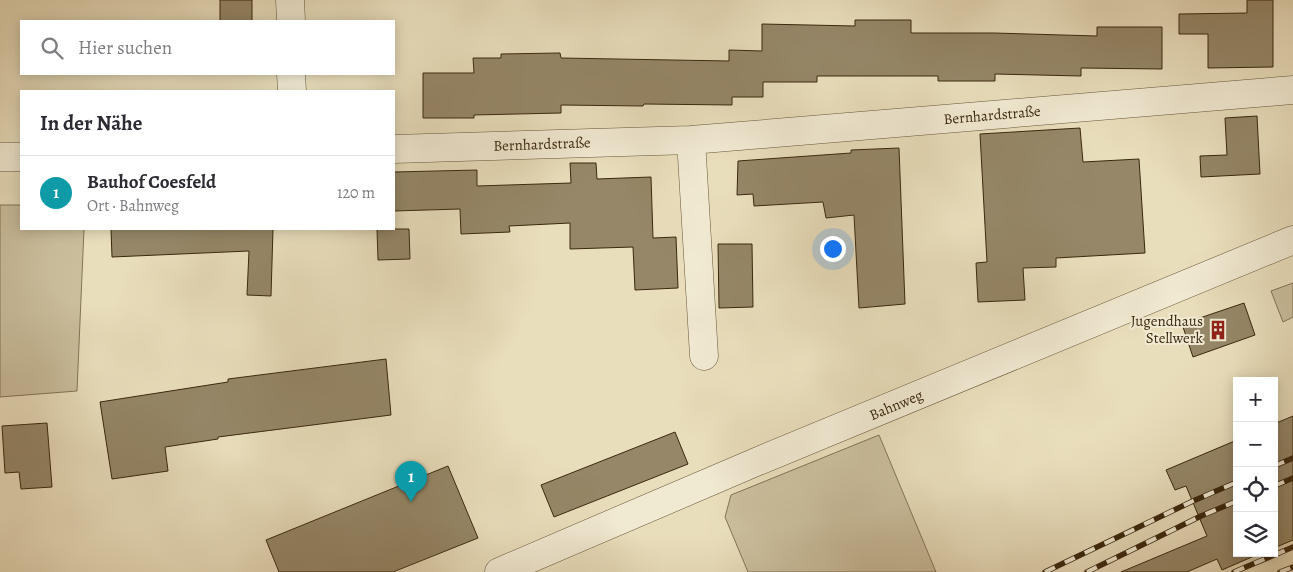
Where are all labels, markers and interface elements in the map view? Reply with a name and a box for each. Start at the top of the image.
search box [20,20,395,75]
icon: search [38,34,66,62]
text: Hier suchen [78,35,172,61]
street label: Bernhardstraße [943,101,1042,129]
text: In der Nähe [40,109,142,137]
street label: Bernhardstraße [493,132,591,156]
text: Bauhof Coesfeld [87,169,216,195]
text: 1 [53,182,59,204]
text: 120 m [337,182,375,204]
text: Ort · Bahnweg [87,195,179,217]
your location [820,236,846,262]
place label: Jugendhaus Stellwerk [1131,311,1204,348]
building icon: Jugendhaus Stellwerk [1207,319,1229,341]
map controls [1233,377,1278,557]
button: + [1233,377,1278,422]
street label: Bahnweg [866,385,926,425]
button: − [1233,422,1278,467]
pin: 1 [395,461,427,502]
button: locate [1233,467,1278,512]
button: layers [1233,512,1278,557]

